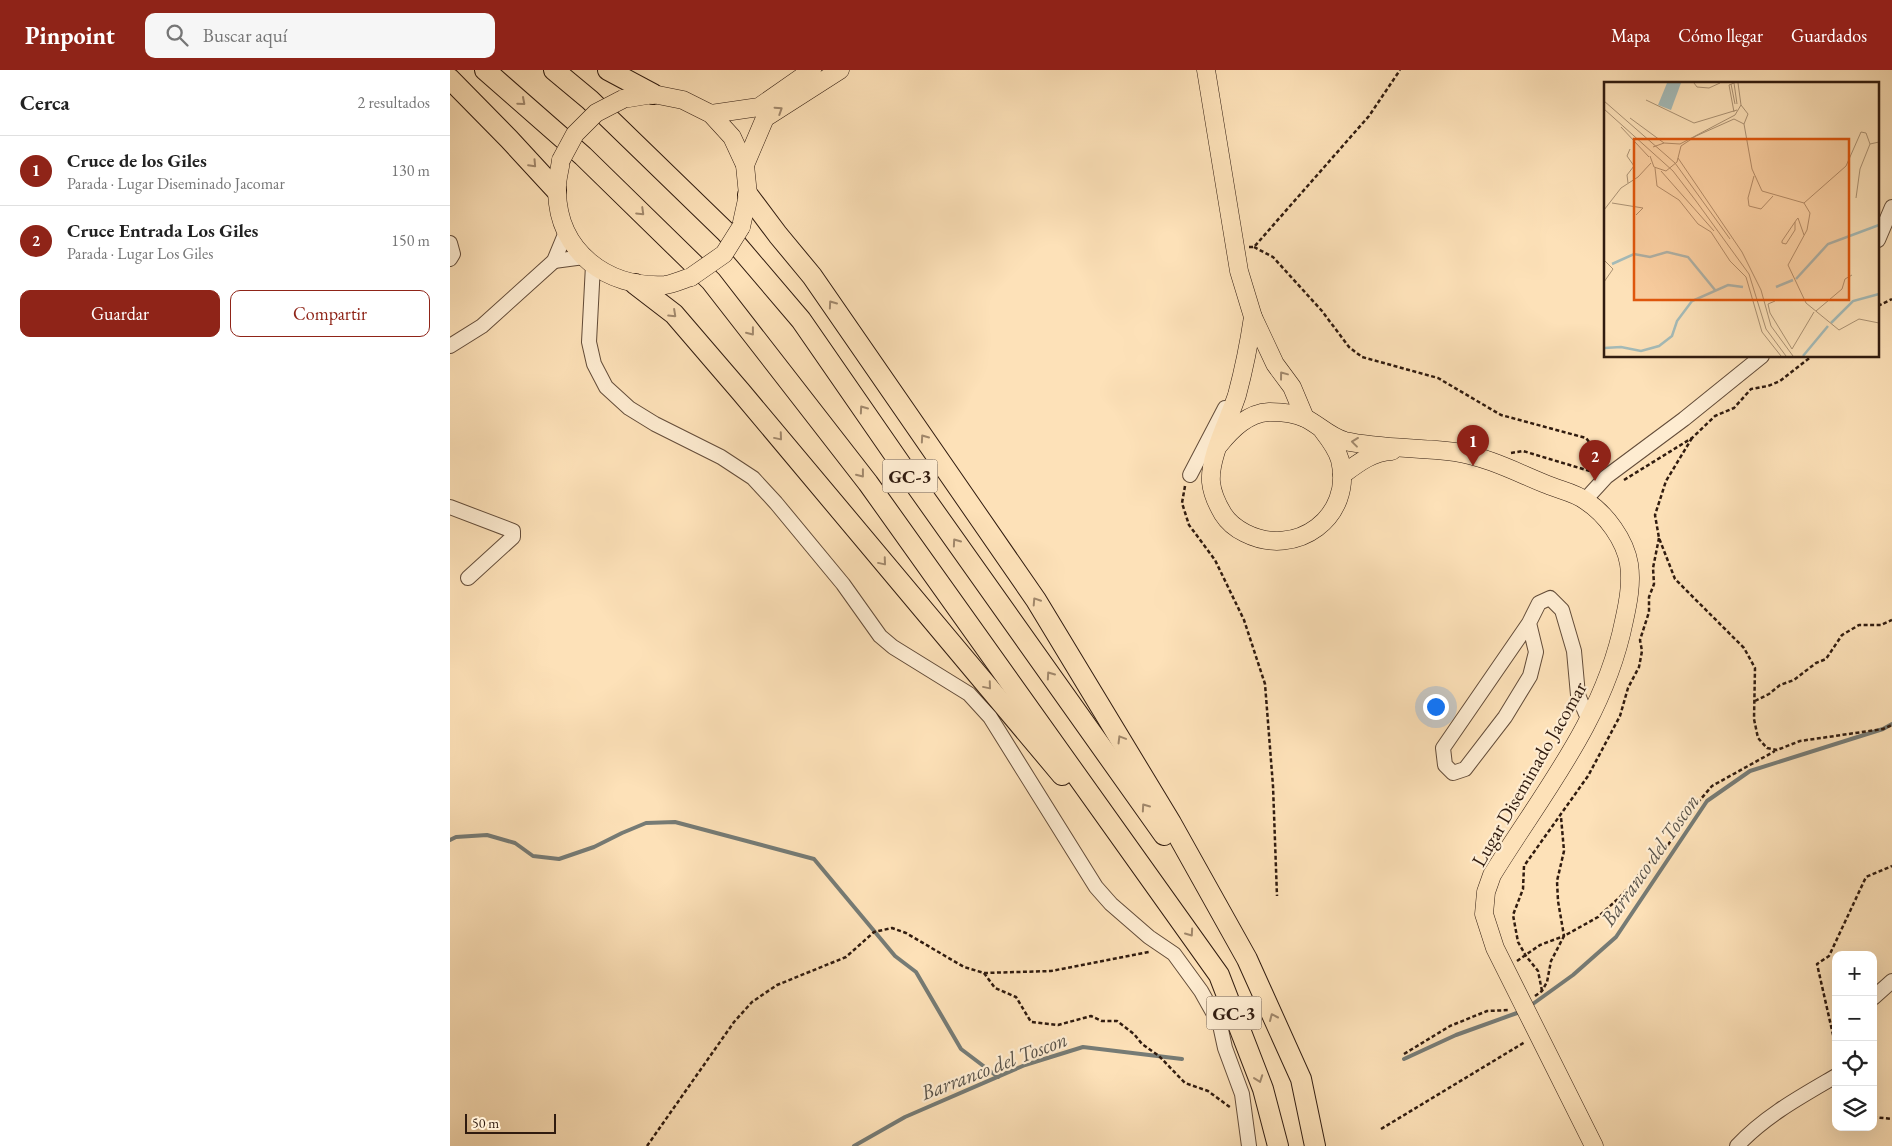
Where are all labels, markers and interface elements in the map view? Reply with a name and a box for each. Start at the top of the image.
search box [145,13,495,58]
text: Pinpoint [25,20,115,51]
icon: search [163,21,191,49]
text: Buscar aquí [203,23,287,48]
text: Mapa [1611,24,1650,47]
text: Cómo llegar [1678,24,1763,47]
text: Guardados [1791,24,1867,47]
inset map [1604,82,1880,358]
text: Cerca [20,89,70,116]
text: 2 resultados [358,92,430,113]
one-way arrow [516,96,525,105]
one-way arrow [773,107,782,116]
text: Cruce de los Giles [67,148,207,173]
one-way arrow [527,158,536,167]
text: 1 [32,160,40,181]
text: 130 m [391,160,430,181]
text: Parada · Lugar Diseminado Jacomar [67,173,285,194]
one-way arrow [635,207,644,216]
text: Cruce Entrada Los Giles [67,218,258,243]
text: 2 [32,230,40,251]
text: 150 m [391,230,430,251]
text: Parada · Lugar Los Giles [67,243,213,264]
button: Guardar [20,290,220,337]
button: Compartir [230,290,430,337]
one-way arrow [829,301,838,310]
one-way arrow [667,308,676,317]
one-way arrow [745,326,753,335]
one-way arrow [1281,372,1289,381]
one-way arrow [860,405,869,415]
pin: 1 [1457,425,1489,466]
one-way arrow [774,431,782,440]
one-way arrow [921,434,930,444]
one-way arrow [1351,437,1359,448]
pin: 2 [1579,440,1611,481]
road number: GC-3 [882,460,938,492]
one-way arrow [855,468,864,478]
one-way arrow [953,538,962,548]
one-way arrow [878,556,887,565]
one-way arrow [1033,597,1042,606]
one-way arrow [1047,671,1057,680]
street label: Lugar Diseminado Jacomar [1465,677,1593,871]
one-way arrow [982,681,991,690]
your location [1423,694,1449,720]
one-way arrow [1117,736,1127,745]
water label: Barranco del Toscon [1594,789,1705,932]
one-way arrow [1142,803,1151,813]
one-way arrow [1184,927,1193,937]
map controls [1832,951,1877,1131]
button: + [1832,951,1877,996]
road number: GC-3 [1206,996,1262,1030]
button: − [1832,996,1877,1041]
one-way arrow [1269,1013,1279,1022]
water label: Barranco del Toscon [916,1025,1071,1106]
button: locate [1832,1041,1877,1086]
one-way arrow [1253,1075,1263,1083]
button: layers [1832,1086,1877,1131]
scale bar [465,1111,556,1134]
text: 50 m [472,1114,499,1132]

